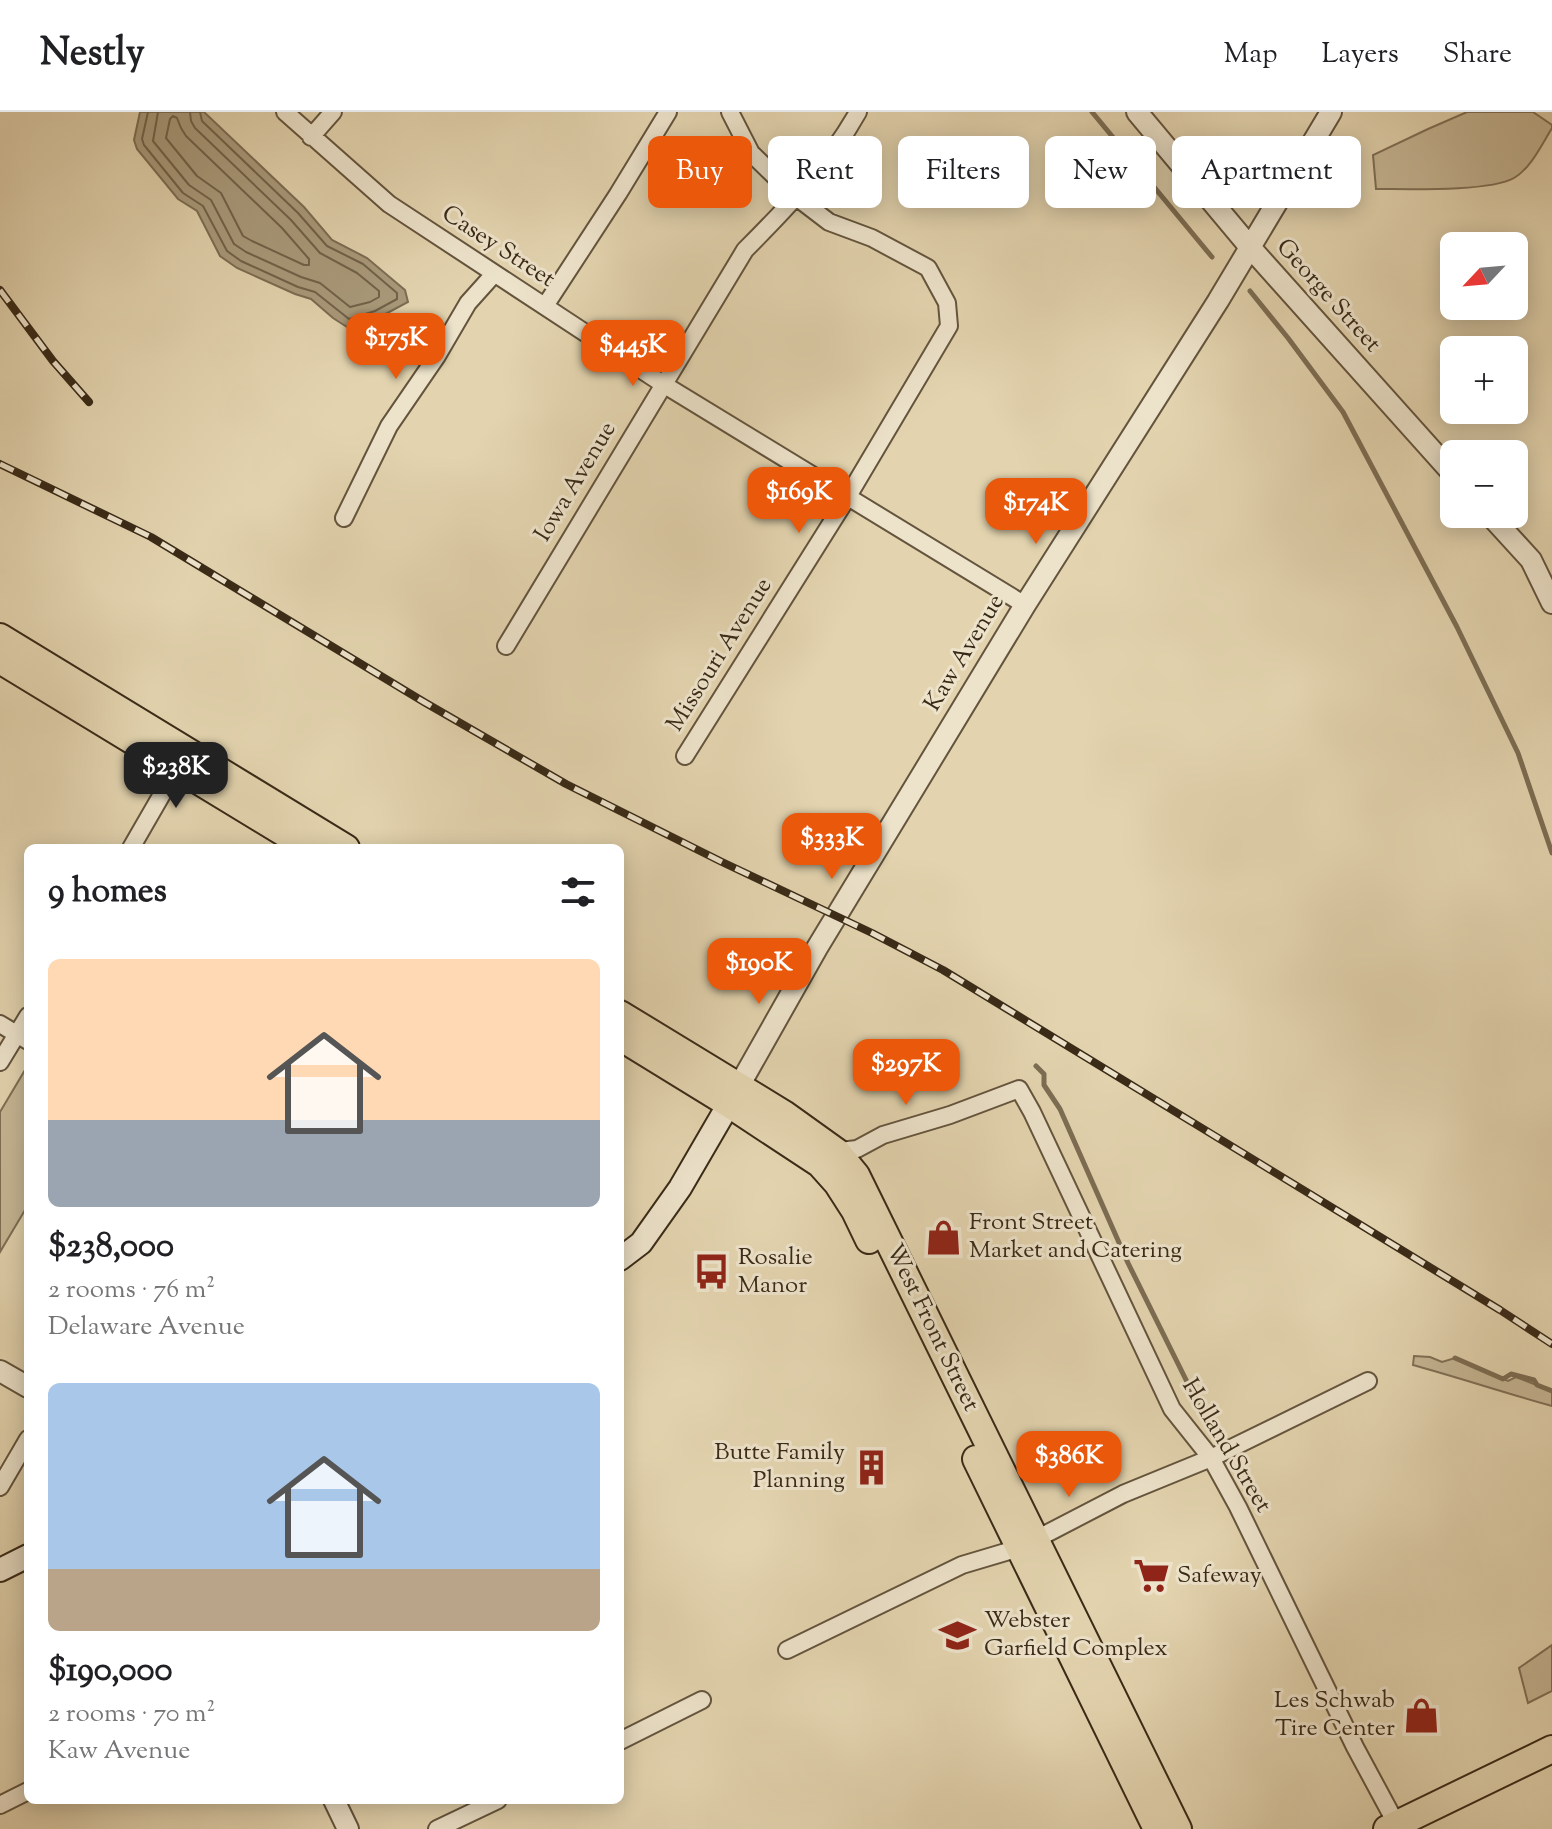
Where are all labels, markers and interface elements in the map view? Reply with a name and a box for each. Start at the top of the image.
text: Nestly [40,28,145,82]
text: Map [1224,35,1277,75]
text: Layers [1321,35,1399,75]
text: Share [1443,35,1512,75]
chip: Buy [648,136,752,208]
chip: Rent [768,136,882,208]
chip: Filters [898,136,1029,208]
chip: New [1045,136,1156,208]
chip: Apartment [1172,136,1361,208]
street label: Casey Street [434,198,562,296]
street label: George Street [1268,232,1388,360]
north arrow [1440,232,1528,320]
map controls [1440,232,1528,528]
pin: $175K [340,313,452,381]
text: $175K [364,320,428,357]
pin: $445K [577,320,689,388]
text: $445K [599,327,667,364]
button: + [1440,336,1528,424]
street label: Iowa Avenue [527,416,625,548]
button: − [1440,440,1528,528]
pin: $169K [743,467,855,535]
text: $169K [765,474,833,511]
pin: $174K [980,478,1092,546]
text: $174K [1003,485,1069,522]
street label: Missouri Avenue [659,571,781,739]
street label: Kaw Avenue [917,588,1013,718]
pin: $238K [120,742,232,810]
text: $238K [142,749,210,786]
pin: $333K [776,813,888,881]
text: $333K [800,820,864,857]
text: 9 homes [48,868,167,917]
icon: filters [556,870,600,914]
pin: $190K [703,938,815,1006]
text: $190K [725,945,793,982]
icon: home [252,1011,396,1155]
pin: $297K [850,1039,962,1107]
text: $297K [871,1046,941,1083]
place label: Front Street Market and Catering [969,1206,1182,1268]
shop icon: Front Street Market and Catering [924,1218,962,1256]
text: $238,000 [48,1223,174,1272]
street label: West Front Street [877,1239,987,1417]
place label: Rosalie Manor [738,1241,813,1303]
bus stop icon: Rosalie Manor [693,1253,731,1291]
text: 2 rooms · 76 m² [48,1272,215,1309]
text: Delaware Avenue [48,1309,245,1346]
street label: Holland Street [1173,1373,1279,1519]
pin: $386K [1013,1431,1125,1499]
icon: home [252,1435,396,1579]
place label: Butte Family Planning [714,1436,845,1498]
text: $386K [1034,1438,1104,1475]
building icon: Butte Family Planning [852,1448,890,1486]
supermarket icon: Safeway [1132,1557,1170,1595]
place label: Safeway [1177,1559,1262,1593]
place label: Webster Garfield Complex [984,1604,1168,1666]
school or university icon: Webster Garfield Complex [939,1616,977,1654]
text: $190,000 [48,1647,172,1696]
place label: Les Schwab Tire Center [1274,1684,1395,1746]
text: 2 rooms · 70 m² [48,1696,215,1733]
shop icon: Les Schwab Tire Center [1402,1696,1440,1734]
text: Kaw Avenue [48,1733,190,1770]

